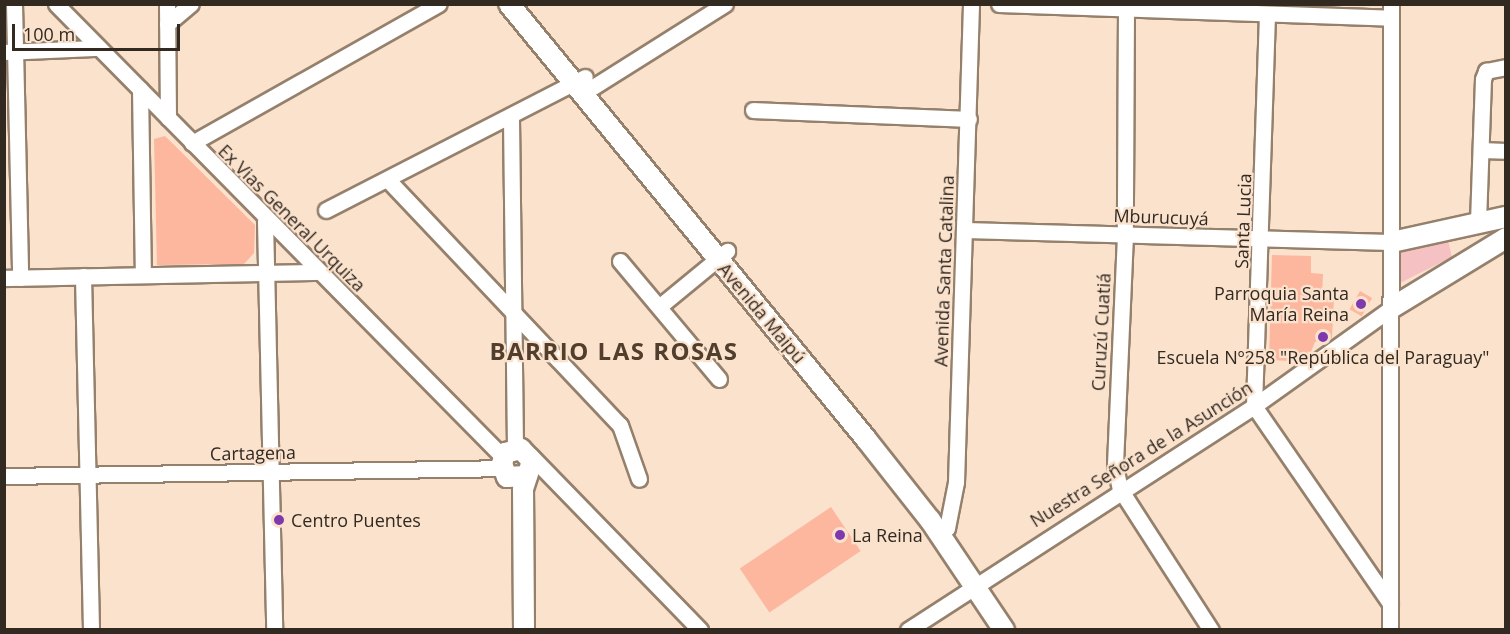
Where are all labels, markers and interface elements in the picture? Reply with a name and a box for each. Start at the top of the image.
scale bar [15,12,183,50]
text: 100 m [23,22,75,46]
street label: Ex Vias General Urquiza [214,140,370,296]
street label: Santa Lucia [1231,173,1255,269]
street label: Avenida Santa Catalina [930,175,958,367]
street label: Mburucuyá [1113,205,1209,229]
street label: Avenida Maipú [714,258,810,368]
street label: Curuzú Cuatiá [1087,272,1115,392]
place label: Parroquia Santa María Reina [1214,283,1349,326]
marker: Parroquia Santa María Reina [1354,297,1368,311]
marker: Escuela Nº258 "República del Paraguay" [1316,330,1330,344]
district label: BARRIO LAS ROSAS [489,337,739,365]
place label: Escuela Nº258 "República del Paraguay" [1157,346,1489,368]
street label: Nuestra Señora de la Asunción [1026,377,1256,531]
street label: Cartagena [210,441,296,465]
place label: Centro Puentes [291,509,421,531]
marker: Centro Puentes [272,513,286,527]
place label: La Reina [852,524,923,546]
marker: La Reina [833,528,847,542]

